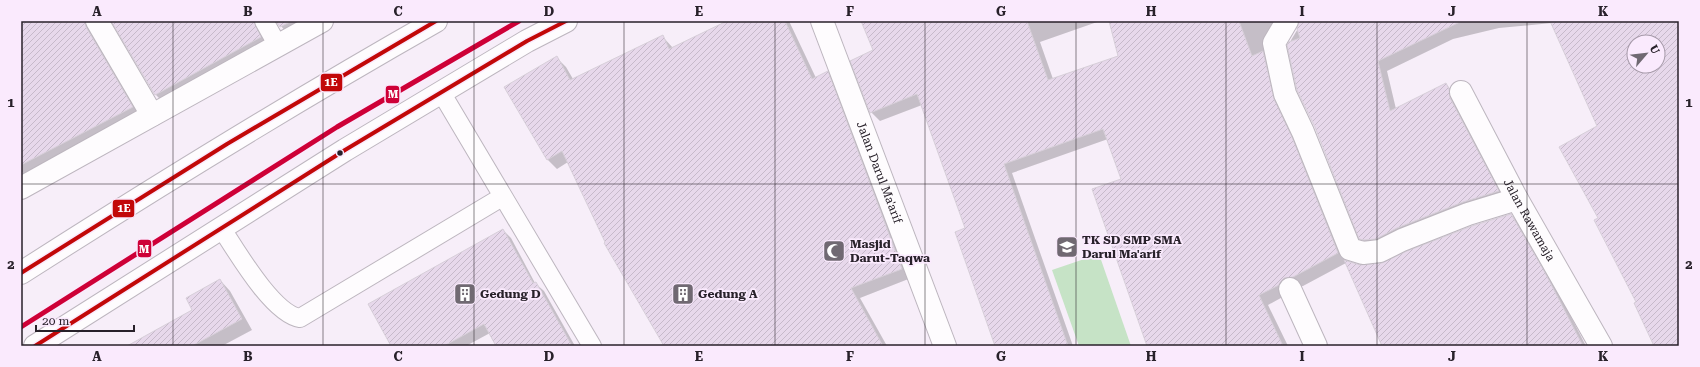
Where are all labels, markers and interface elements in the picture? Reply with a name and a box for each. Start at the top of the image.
text: A [92,4,102,19]
text: B [243,4,253,19]
text: C [393,4,403,19]
text: D [544,4,554,19]
text: E [695,4,703,19]
text: F [846,4,854,19]
text: G [996,4,1006,19]
text: H [1146,4,1157,19]
text: I [1299,4,1305,19]
text: J [1448,4,1456,19]
text: K [1598,4,1609,19]
north arrow [1626,34,1666,74]
text: U [1647,43,1662,57]
line badge: 1E [320,73,343,92]
text: 1E [324,76,338,89]
line badge: M [385,85,400,104]
text: M [388,88,399,101]
text: 1 [7,95,15,110]
text: 1 [1685,95,1693,110]
street label: Jalan Darul Ma'arif [854,119,905,226]
unlabelled marker [335,148,345,158]
street label: Jalan Rawamaja [1501,176,1558,264]
line badge: 1E [112,199,135,218]
text: 1E [117,202,131,215]
place label: TK SD SMP SMA Darul Ma'arif [1082,233,1182,261]
school or university icon: TK SD SMP SMA Darul Ma'arif [1054,234,1080,260]
place label: Masjid Darut-Taqwa [850,237,930,265]
mosque icon: Masjid Darut-Taqwa [821,238,847,264]
line badge: M [137,239,152,258]
text: M [139,243,150,256]
text: 2 [7,257,15,272]
text: 2 [1685,257,1693,272]
building icon: Gedung D [452,281,478,307]
building icon: Gedung A [670,281,696,307]
place label: Gedung D [480,287,541,301]
place label: Gedung A [698,287,758,301]
scale bar [36,307,134,333]
text: 20 m [42,314,69,328]
text: A [92,349,102,364]
text: B [243,349,253,364]
text: C [393,349,403,364]
text: D [544,349,554,364]
text: E [695,349,703,364]
text: F [846,349,854,364]
text: G [996,349,1006,364]
text: H [1146,349,1157,364]
text: I [1299,349,1305,364]
text: J [1448,349,1456,364]
text: K [1598,349,1609,364]

